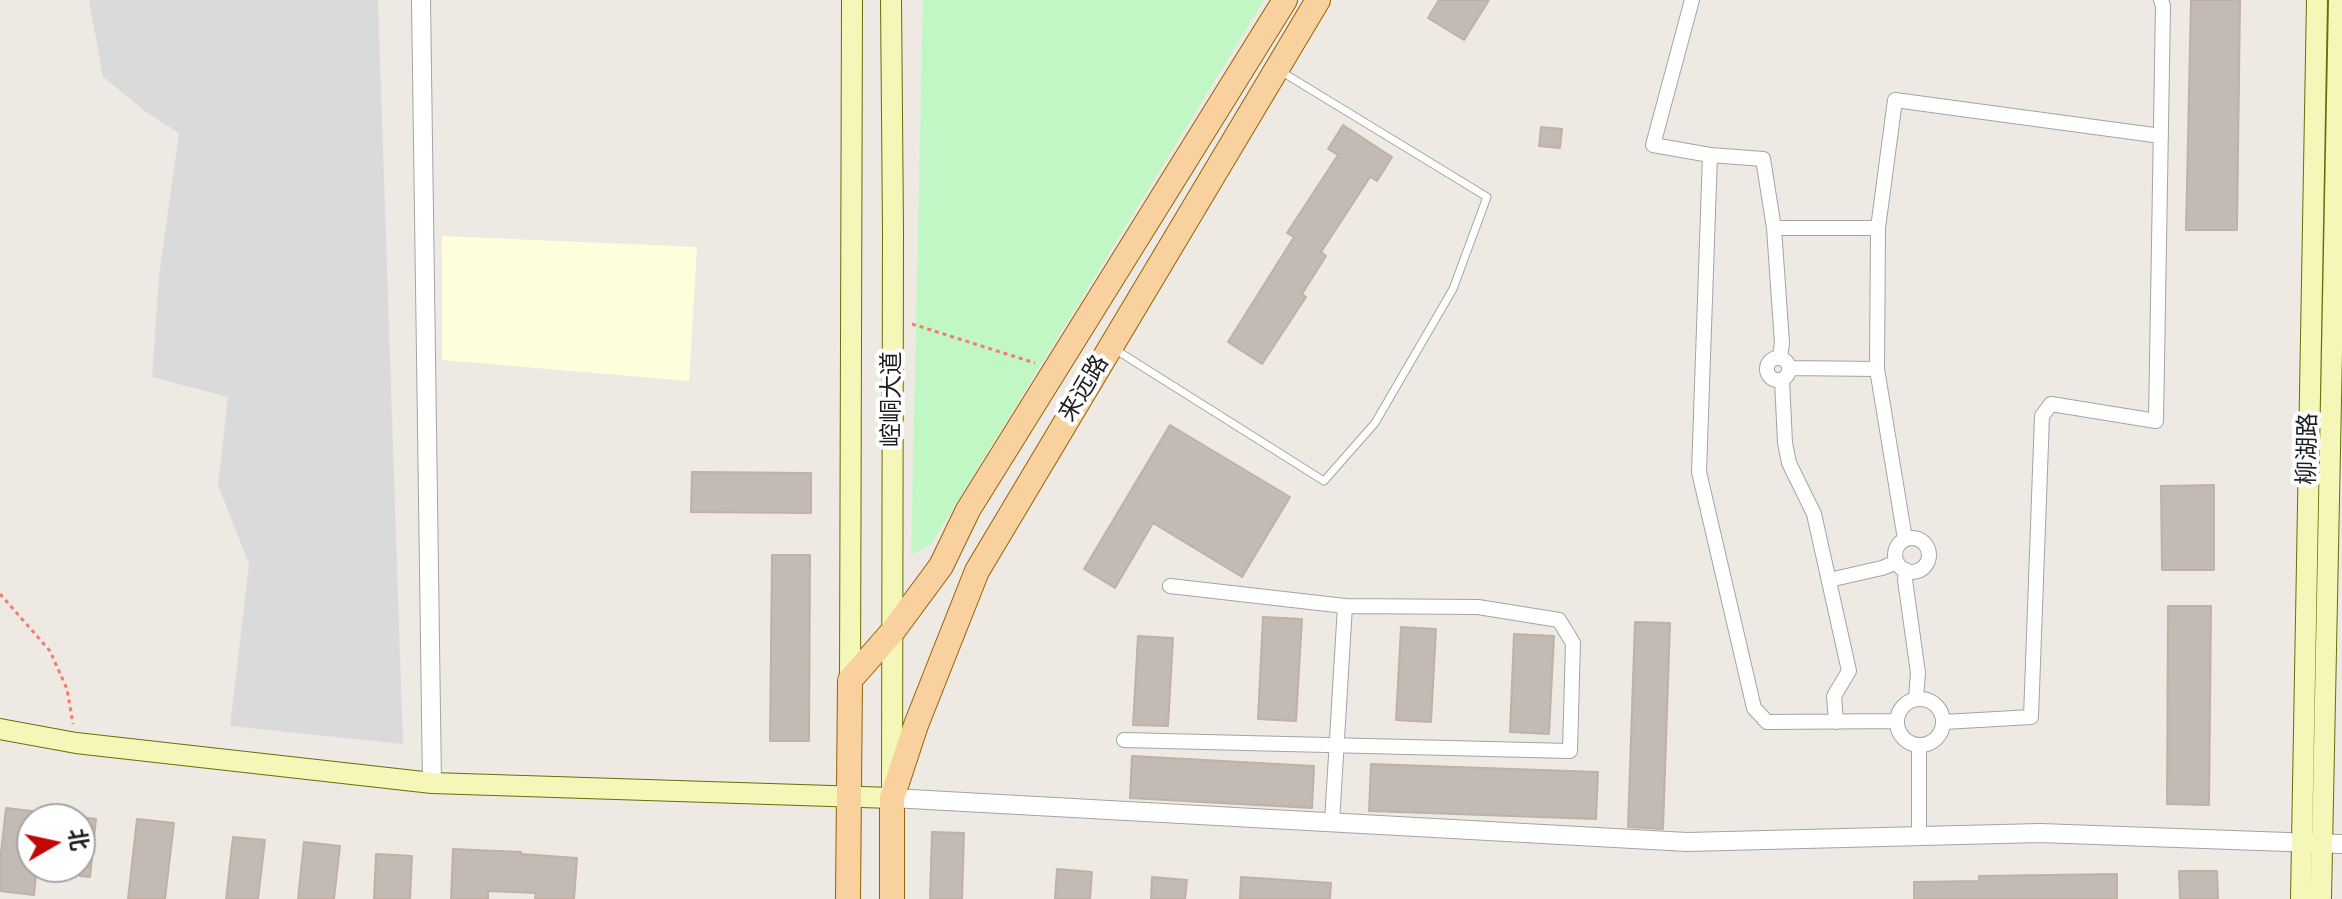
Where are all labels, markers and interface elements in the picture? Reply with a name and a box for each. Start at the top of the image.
street label: 崆峒大道 [879,351,907,447]
street label: 来远路 [1054,351,1116,427]
street label: 柳湖路 [2294,413,2324,485]
north arrow [16,803,96,883]
text: 北 [61,826,95,853]

